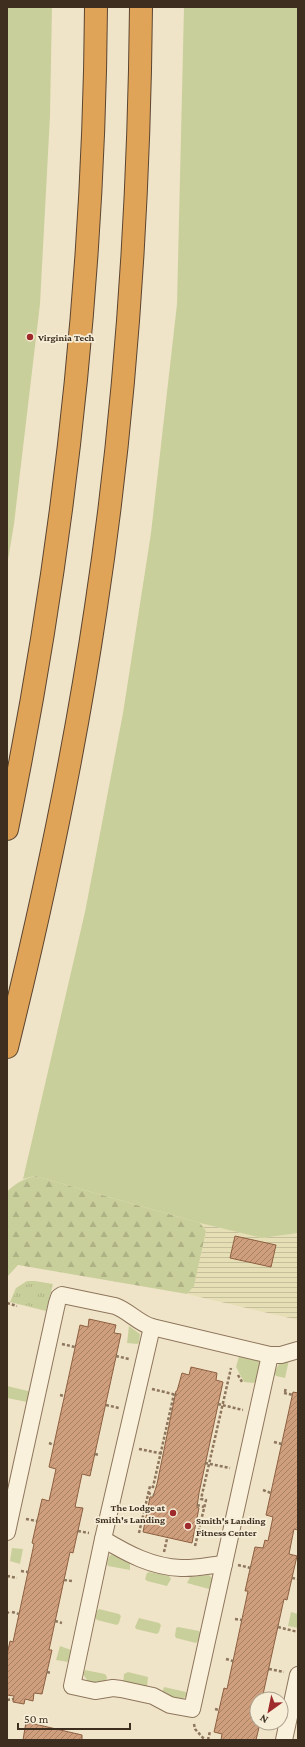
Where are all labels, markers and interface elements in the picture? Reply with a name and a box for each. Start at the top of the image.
marker: Virginia Tech [25,332,35,342]
place label: Virginia Tech [37,332,95,343]
place label: The Lodge at Smith's Landing [95,1502,165,1525]
marker: The Lodge at Smith's Landing [168,1508,178,1518]
place label: Smith's Landing Fitness Center [196,1515,266,1538]
marker: Smith's Landing Fitness Center [183,1521,193,1531]
north arrow [249,1691,289,1731]
scale bar [18,1705,130,1731]
text: 50 m [24,1712,49,1726]
text: N [257,1712,270,1726]

